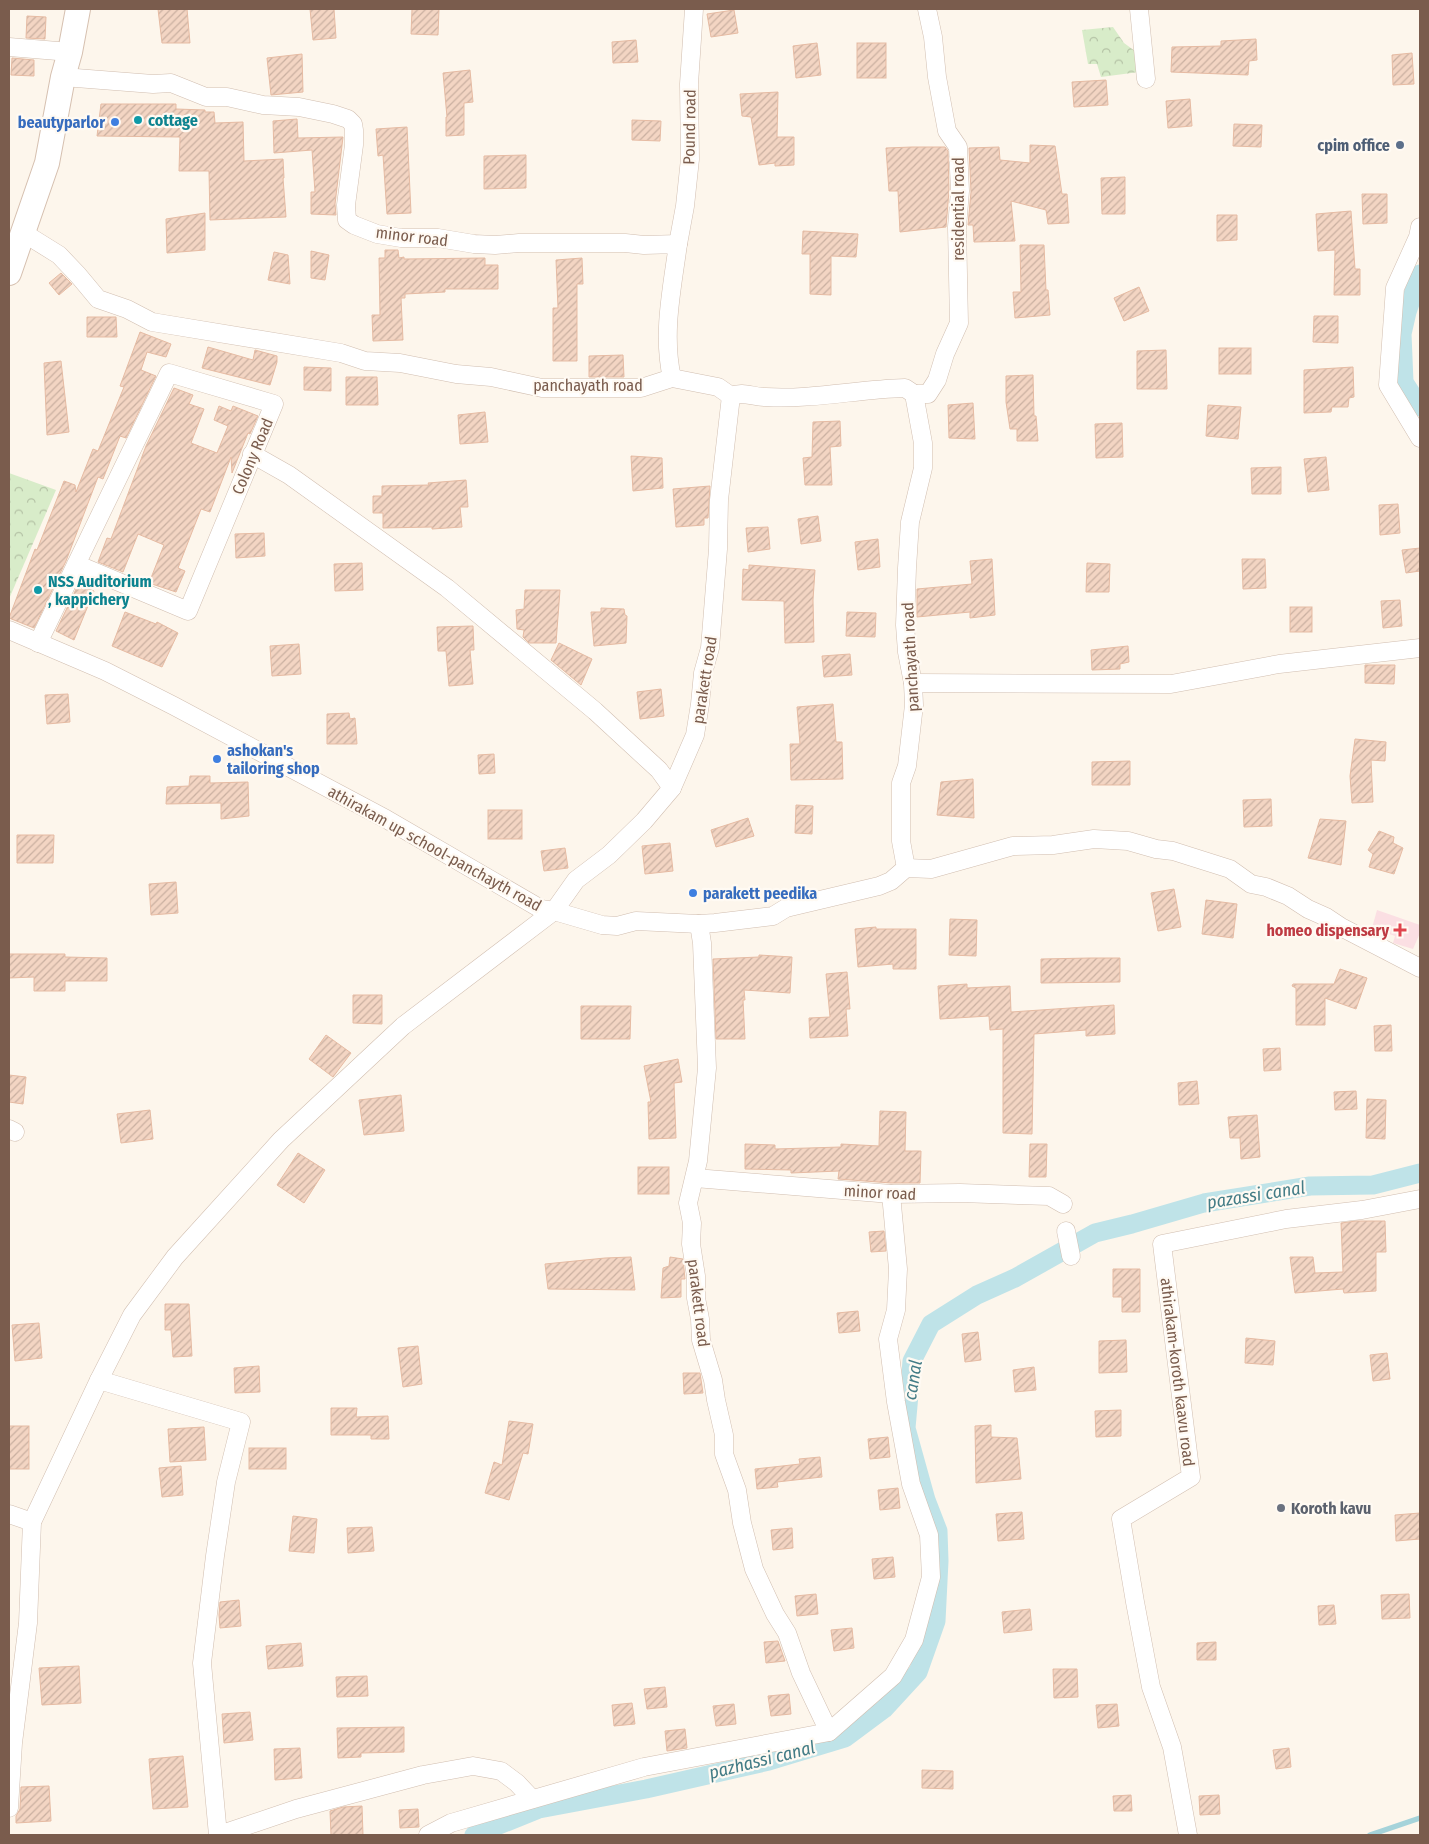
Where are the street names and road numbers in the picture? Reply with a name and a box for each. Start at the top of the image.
street label: Pound road [679,89,700,165]
street label: residential road [949,157,968,261]
street label: minor road [375,223,449,250]
street label: panchayath road [533,376,643,395]
street label: Colony Road [228,415,277,497]
street label: panchayath road [898,602,923,712]
street label: parakett road [688,635,721,725]
street label: athirakam up school-panchayth road [325,782,545,915]
street label: minor road [843,1181,917,1204]
street label: parakett road [684,1258,713,1348]
street label: athirakam-koroth kaavu road [1156,1277,1199,1468]

